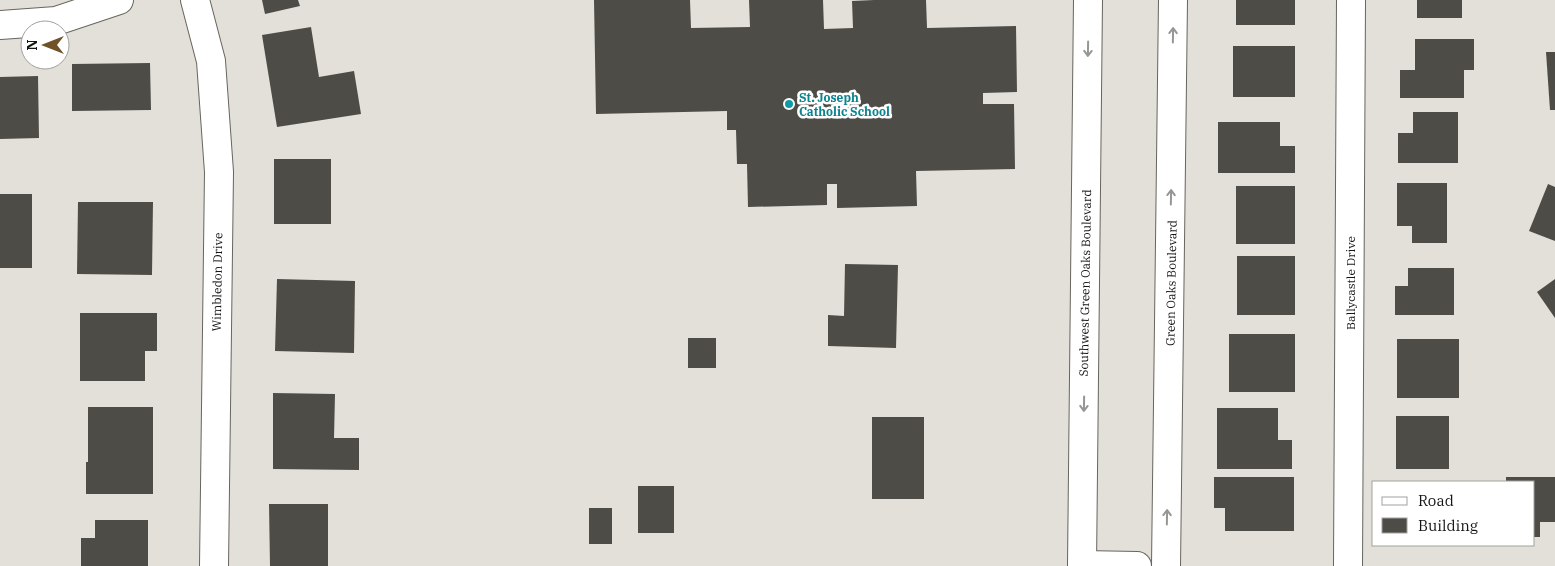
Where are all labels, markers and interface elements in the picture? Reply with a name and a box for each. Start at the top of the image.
north arrow [20,20,70,70]
one-way arrow [1168,27,1178,44]
text: N [23,39,41,51]
one-way arrow [1083,40,1093,56]
place label: St. Joseph Catholic School [799,90,890,119]
marker: St. Joseph Catholic School [783,98,795,110]
street label: Southwest Green Oaks Boulevard [1076,189,1094,377]
one-way arrow [1166,190,1176,206]
street label: Green Oaks Boulevard [1162,220,1180,346]
street label: Wimbledon Drive [209,232,225,332]
street label: Ballycastle Drive [1343,236,1358,330]
one-way arrow [1079,395,1088,411]
legend [1372,481,1535,546]
text: Road [1418,491,1454,510]
one-way arrow [1162,510,1172,526]
text: Building [1418,516,1478,535]

